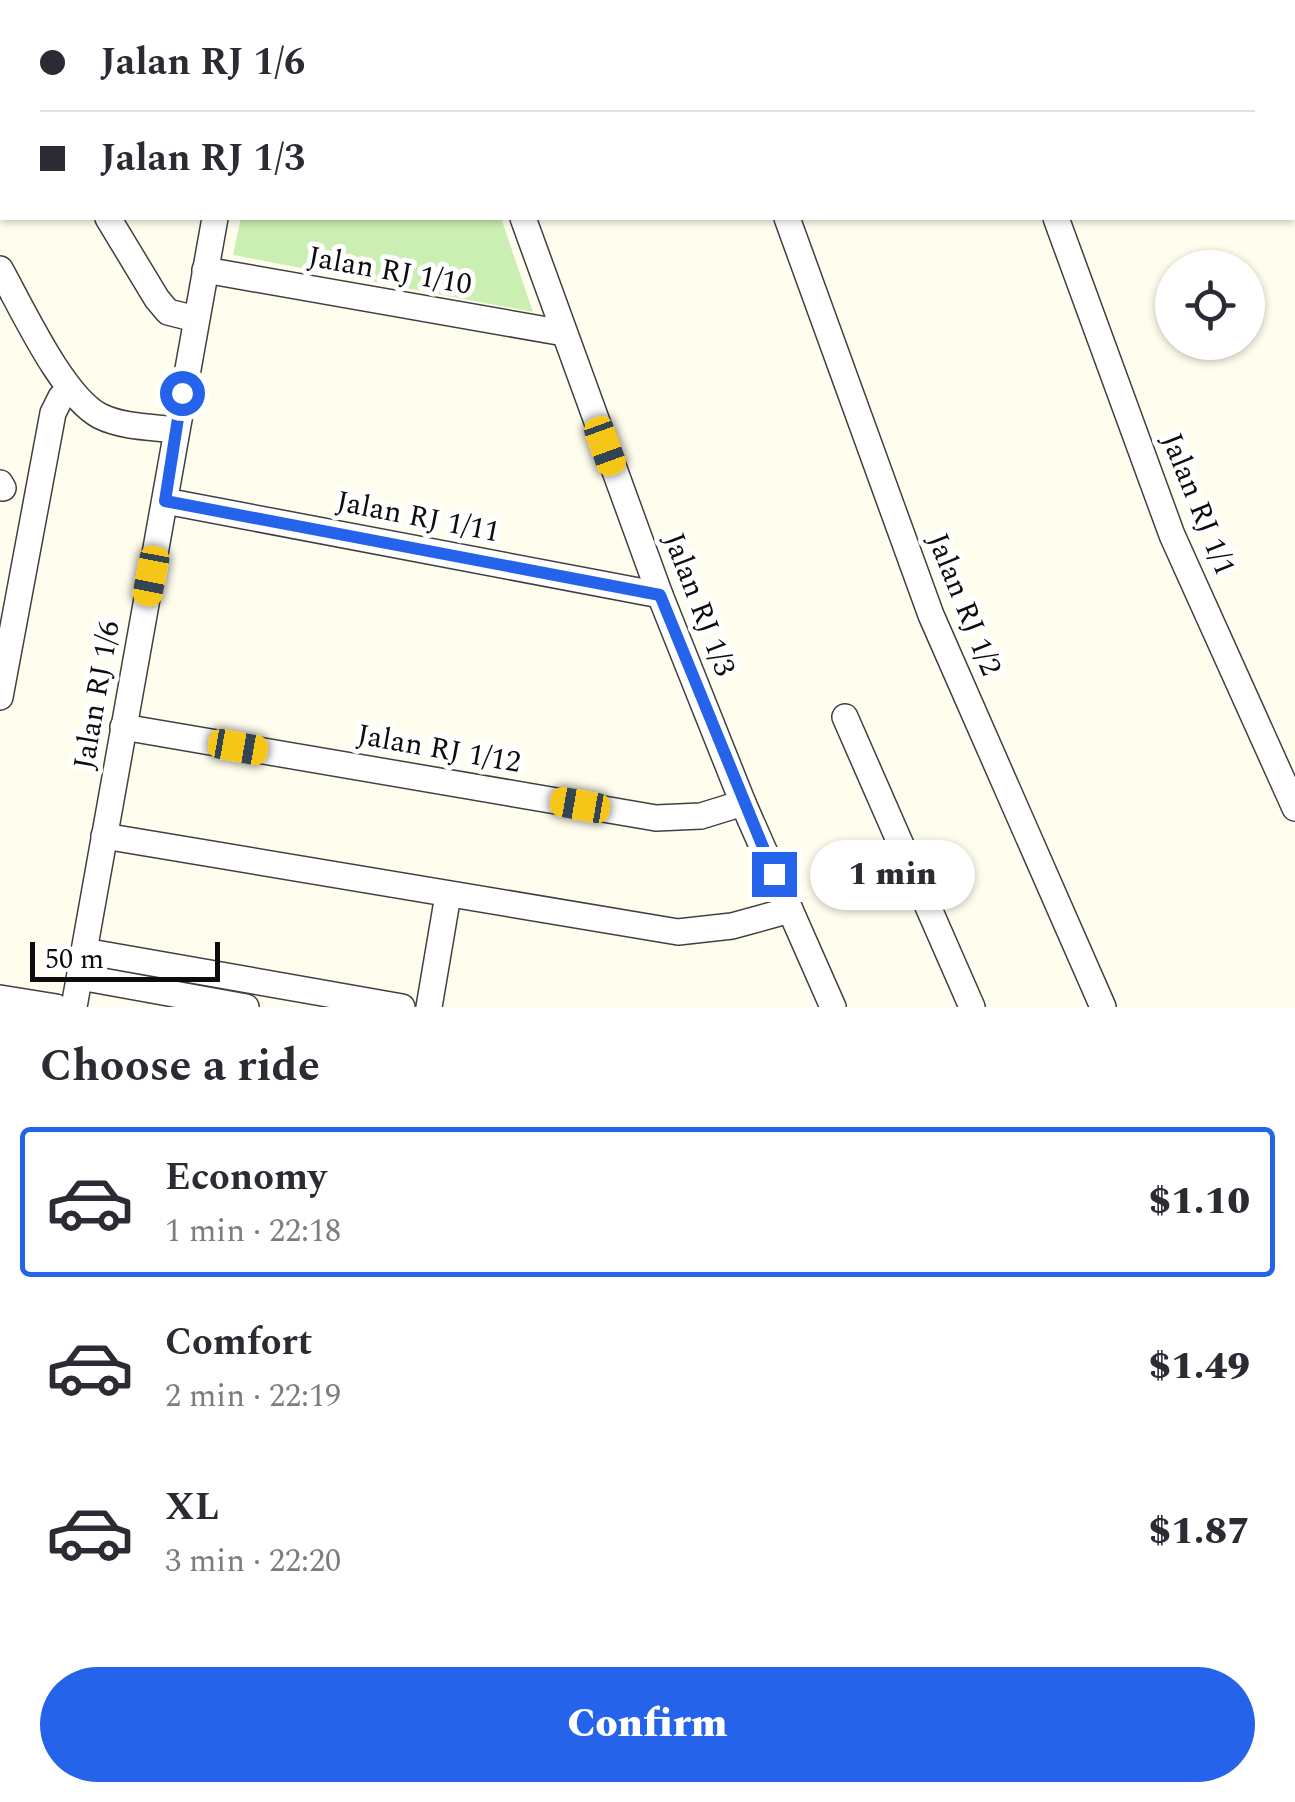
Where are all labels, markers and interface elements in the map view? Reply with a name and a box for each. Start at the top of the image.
text: Jalan RJ 1/6 [100,34,305,92]
text: Jalan RJ 1/3 [100,130,305,188]
street label: Jalan RJ 1/10 [304,234,475,308]
map controls [1155,250,1265,360]
button: locate [1155,250,1265,360]
route start [160,371,205,416]
car [581,413,629,479]
street label: Jalan RJ 1/1 [1149,426,1248,583]
street label: Jalan RJ 1/11 [332,479,503,555]
street label: Jalan RJ 1/3 [651,526,747,683]
street label: Jalan RJ 1/2 [915,526,1014,683]
car [131,544,171,608]
street label: Jalan RJ 1/6 [61,617,133,773]
street label: Jalan RJ 1/12 [353,712,524,786]
car [206,727,270,767]
car [548,785,612,825]
callout: 1 min [809,839,974,909]
text: 1 min [848,850,937,899]
route end [752,852,797,897]
scale bar [30,937,220,981]
text: 50 m [45,938,104,981]
text: Choose a ride [40,1032,320,1101]
text: Economy [165,1149,326,1207]
icon: car [45,1157,135,1247]
text: $1.10 [1148,1173,1250,1231]
text: 1 min · 22:18 [165,1207,341,1256]
text: Comfort [165,1314,312,1372]
icon: car [45,1322,135,1412]
text: $1.49 [1148,1338,1250,1396]
text: 2 min · 22:19 [165,1372,341,1421]
text: XL [165,1479,219,1537]
icon: car [45,1487,135,1577]
text: $1.87 [1148,1503,1250,1561]
text: 3 min · 22:20 [165,1537,341,1586]
button: Confirm [40,1667,1255,1782]

